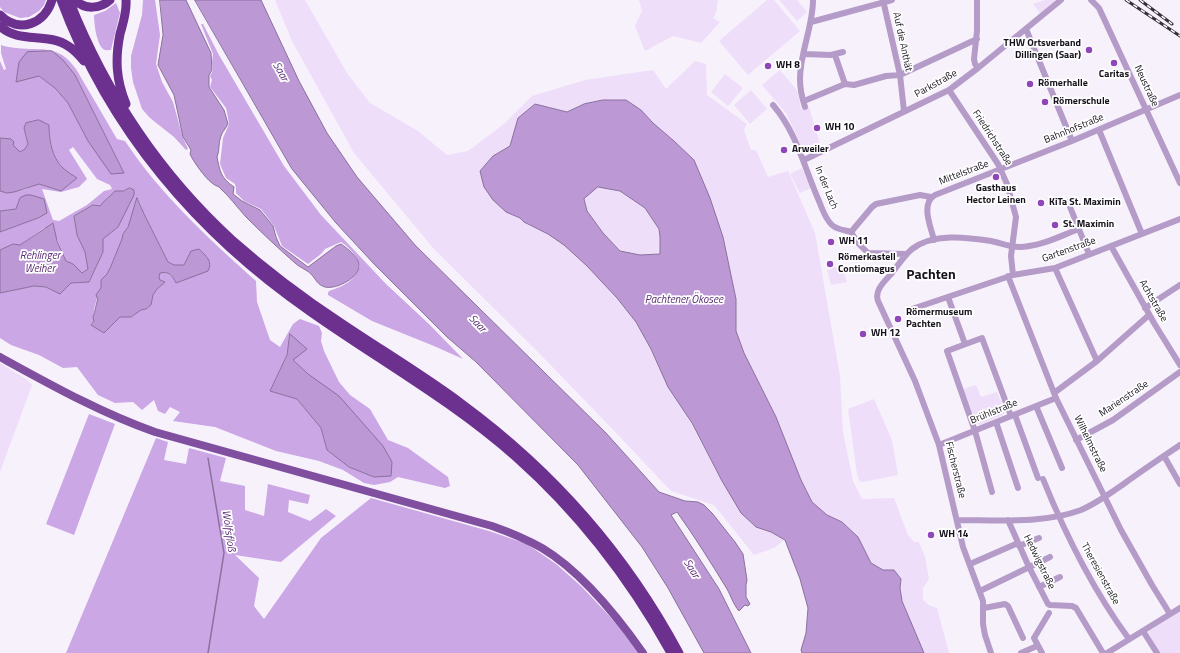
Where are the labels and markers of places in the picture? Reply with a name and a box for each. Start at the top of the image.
place label: THW Ortsverband Dillingen (Saar) [1004,38,1081,62]
marker: THW Ortsverband Dillingen (Saar) [1084,45,1094,55]
marker: Caritas [1109,58,1119,68]
place label: WH 8 [776,60,800,72]
marker: WH 8 [763,61,773,71]
place label: Caritas [1099,69,1129,81]
place label: Römerhalle [1038,78,1088,90]
marker: Römerhalle [1025,79,1035,89]
place label: Römerschule [1053,96,1110,108]
marker: Römerschule [1040,97,1050,107]
place label: WH 10 [825,122,854,134]
marker: WH 10 [812,123,822,133]
place label: Arweiler [792,144,829,156]
marker: Arweiler [779,145,789,155]
marker: Gasthaus Hector Leinen [991,172,1001,182]
place label: Gasthaus Hector Leinen [966,183,1026,206]
place label: KiTa St. Maximin [1049,197,1121,209]
marker: KiTa St. Maximin [1036,198,1046,208]
place label: St. Maximin [1063,219,1114,231]
marker: St. Maximin [1050,220,1060,230]
place label: WH 11 [839,236,868,248]
marker: WH 11 [826,237,836,247]
place label: Römerkastell Contiomagus [838,252,896,276]
marker: Römerkastell Contiomagus [825,259,835,269]
place label: Römermuseum Pachten [906,307,972,330]
marker: Römermuseum Pachten [893,314,903,324]
place label: WH 12 [871,328,900,340]
marker: WH 12 [858,329,868,339]
place label: WH 14 [939,529,968,541]
marker: WH 14 [926,530,936,540]

